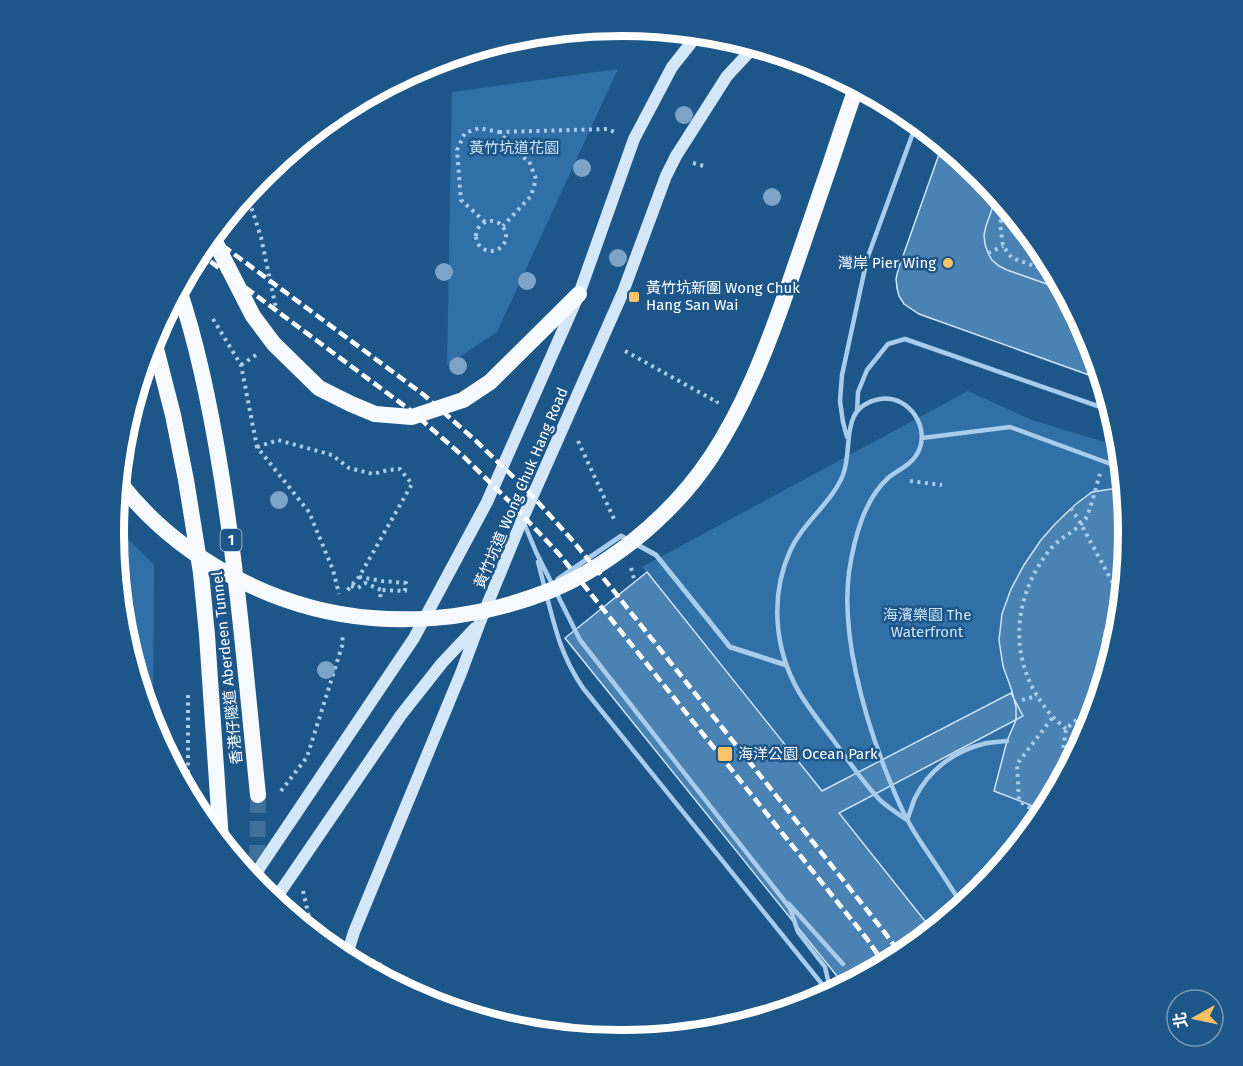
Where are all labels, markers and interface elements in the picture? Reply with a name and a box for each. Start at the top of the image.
park label: 黃竹坑道花園 [469,139,559,157]
place label: 灣岸 Pier Wing [838,254,936,272]
marker: 灣岸 Pier Wing [941,256,955,270]
place label: 黃竹坑新圍 Wong Chuk Hang San Wai [646,279,800,314]
marker: 黃竹坑新圍 Wong Chuk Hang San Wai [627,290,641,304]
street label: 黃竹坑道 Wong Chuk Hang Road [470,385,572,591]
road number: 1 [220,529,242,551]
street label: 香港仔隧道 Aberdeen Tunnel [208,570,246,765]
park label: 海濱樂園 The Waterfront [883,606,971,641]
marker: 海洋公園 Ocean Park [716,745,734,763]
place label: 海洋公園 Ocean Park [738,745,878,763]
north arrow [1165,988,1225,1048]
text: 北 [1170,1011,1191,1030]

